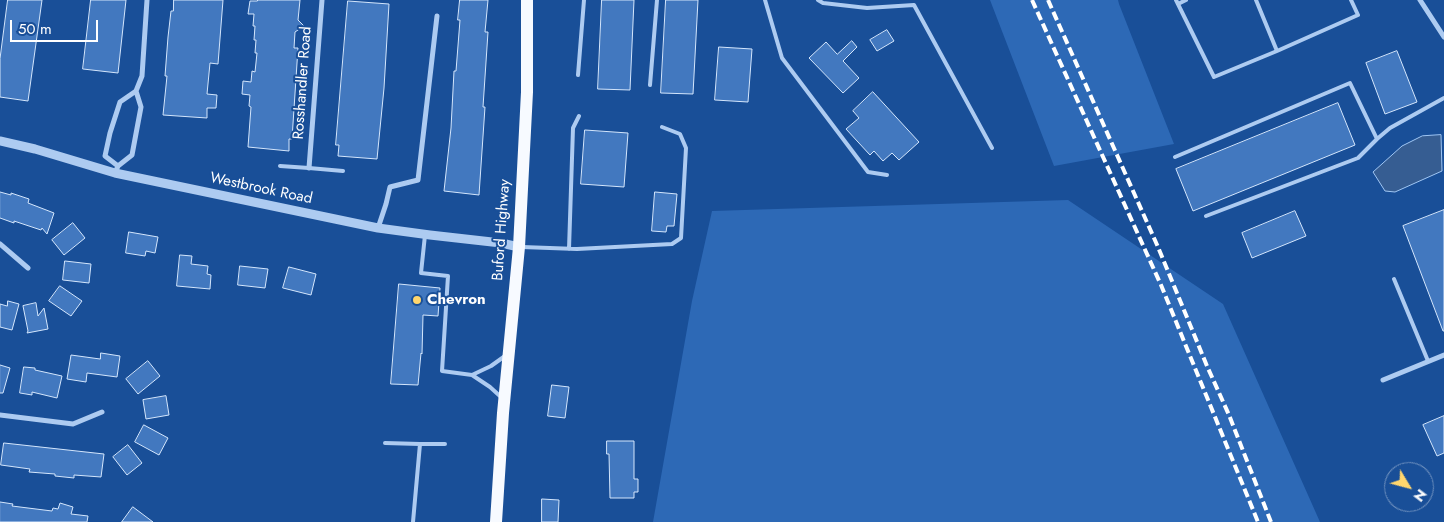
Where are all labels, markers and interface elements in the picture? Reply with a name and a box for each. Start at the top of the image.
scale bar [12,10,100,42]
text: 50 m [18,18,52,40]
street label: Rosshandler Road [290,26,316,140]
street label: Westbrook Road [208,169,314,209]
street label: Buford Highway [489,179,515,281]
place label: Chevron [427,291,486,309]
marker: Chevron [411,294,423,306]
north arrow [1384,462,1434,512]
text: N [1409,485,1432,506]

